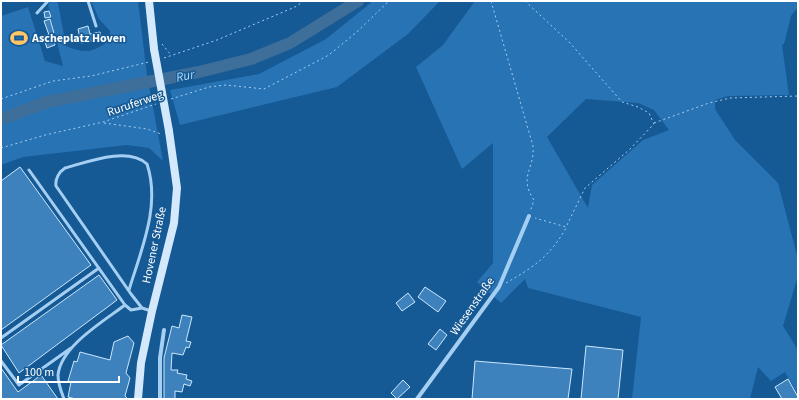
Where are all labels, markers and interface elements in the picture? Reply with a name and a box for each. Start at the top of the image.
sports icon: Ascheplatz Hoven [9,28,29,48]
place label: Ascheplatz Hoven [31,30,126,47]
water label: Rur [174,65,197,87]
street label: Ruruferweg [105,86,165,121]
street label: Hovener Straße [138,205,171,285]
street label: Wiesenstraße [446,274,499,339]
scale bar [18,358,119,384]
text: 100 m [24,364,54,381]

